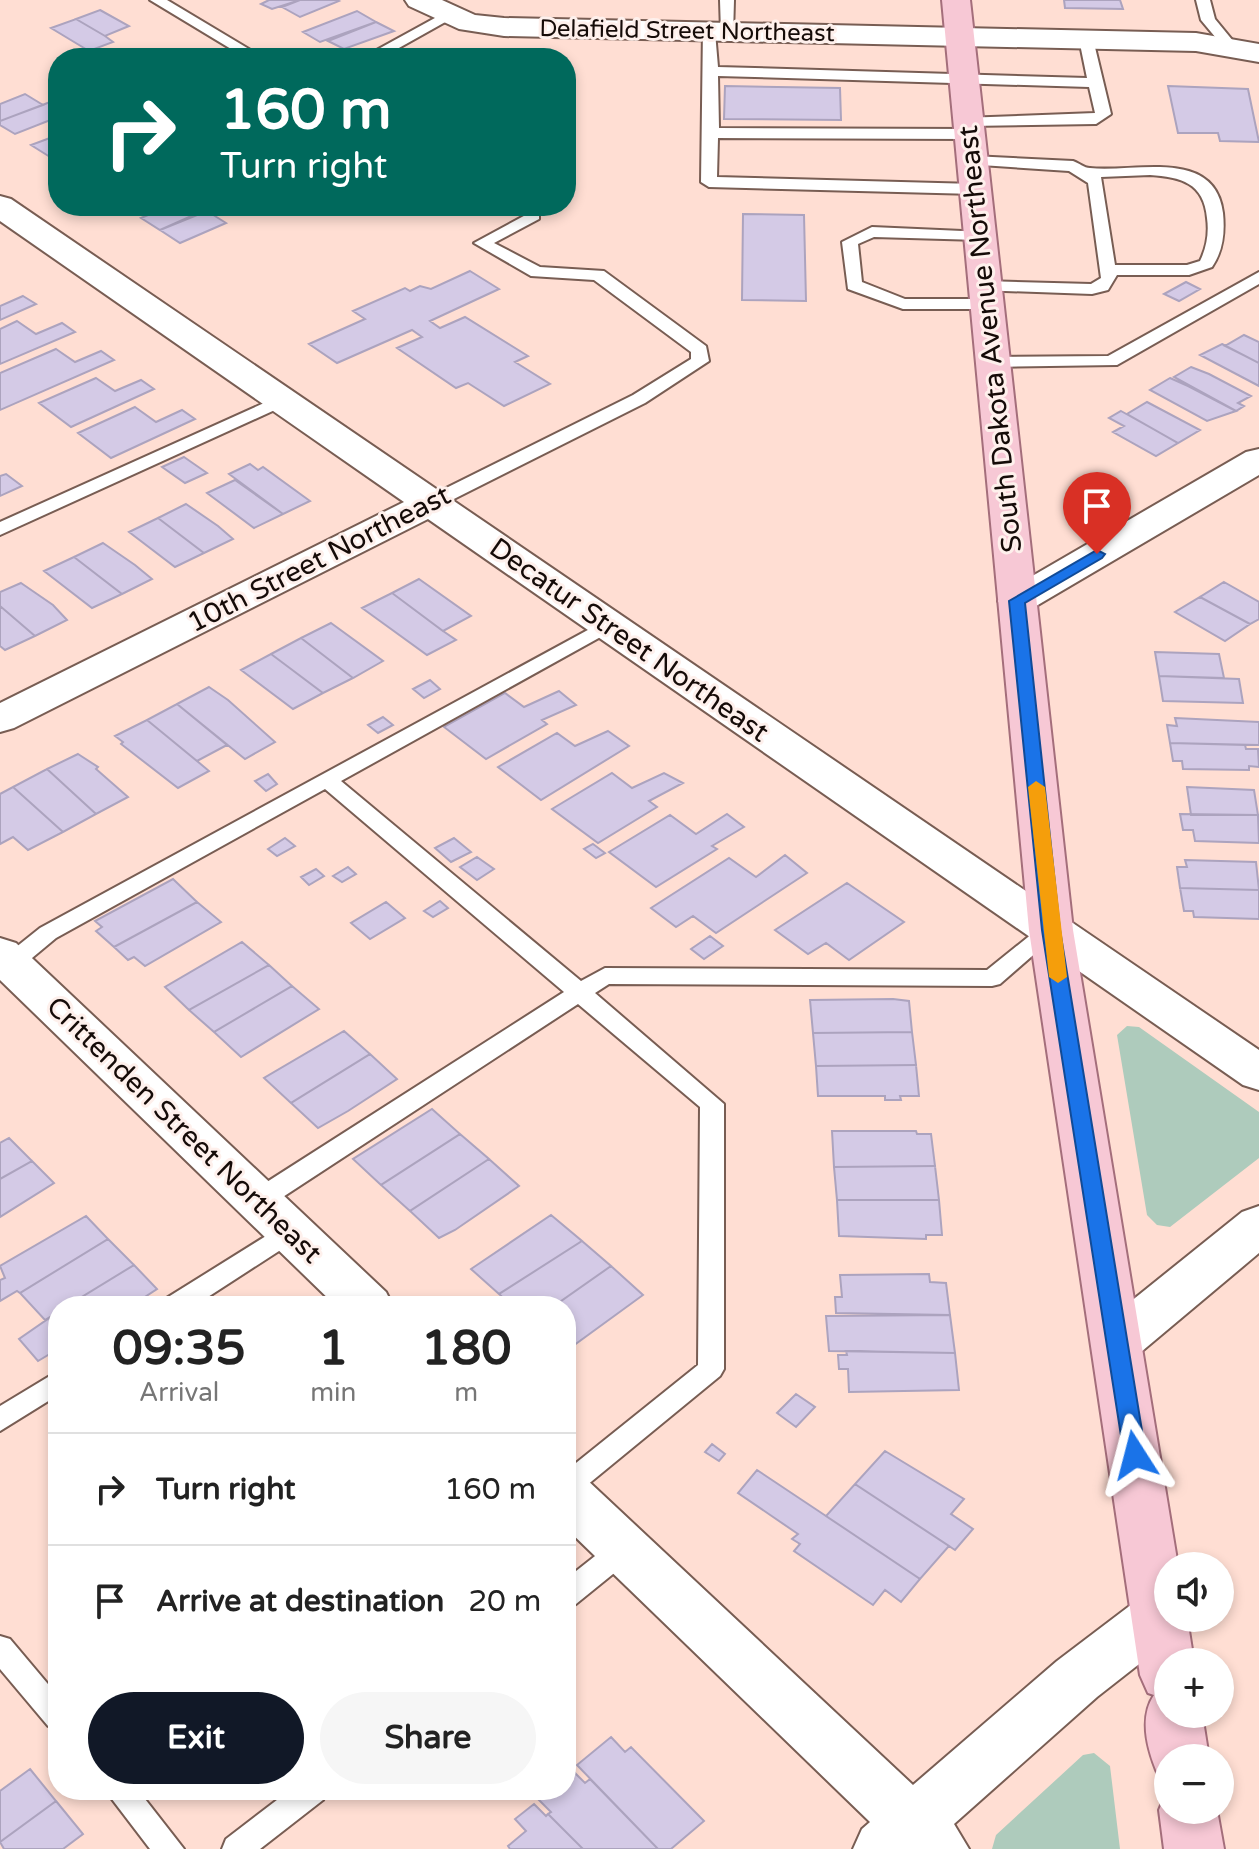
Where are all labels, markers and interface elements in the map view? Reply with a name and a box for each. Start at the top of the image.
street label: Delafield Street Northeast [539,14,835,48]
text: 160 m [220,77,391,144]
icon: right [88,80,192,184]
street label: South Dakota Avenue Northeast [951,124,1029,554]
text: Turn right [220,145,387,188]
pin [1063,472,1131,554]
street label: 10th Street Northeast [182,478,456,640]
icon: arrive [1075,484,1119,528]
street label: Decatur Street Northeast [483,531,775,750]
street label: Crittenden Street Northeast [39,989,329,1271]
text: 09:35 [113,1320,246,1378]
text: 1 [318,1320,348,1378]
text: 180 [421,1320,511,1378]
text: Arrival [139,1377,219,1408]
text: min [310,1377,356,1408]
text: m [454,1377,478,1408]
position arrow [1093,1413,1177,1497]
icon: right [88,1467,132,1511]
text: Turn right [156,1471,296,1508]
text: 160 m [444,1471,536,1508]
map controls [1154,1552,1234,1824]
button: sound [1154,1552,1234,1632]
icon: arrive [88,1579,132,1623]
text: Arrive at destination [156,1583,444,1620]
text: 20 m [468,1583,541,1620]
button: + [1154,1648,1234,1728]
button: Exit [88,1692,304,1784]
button: Share [320,1692,536,1784]
button: − [1154,1744,1234,1824]

